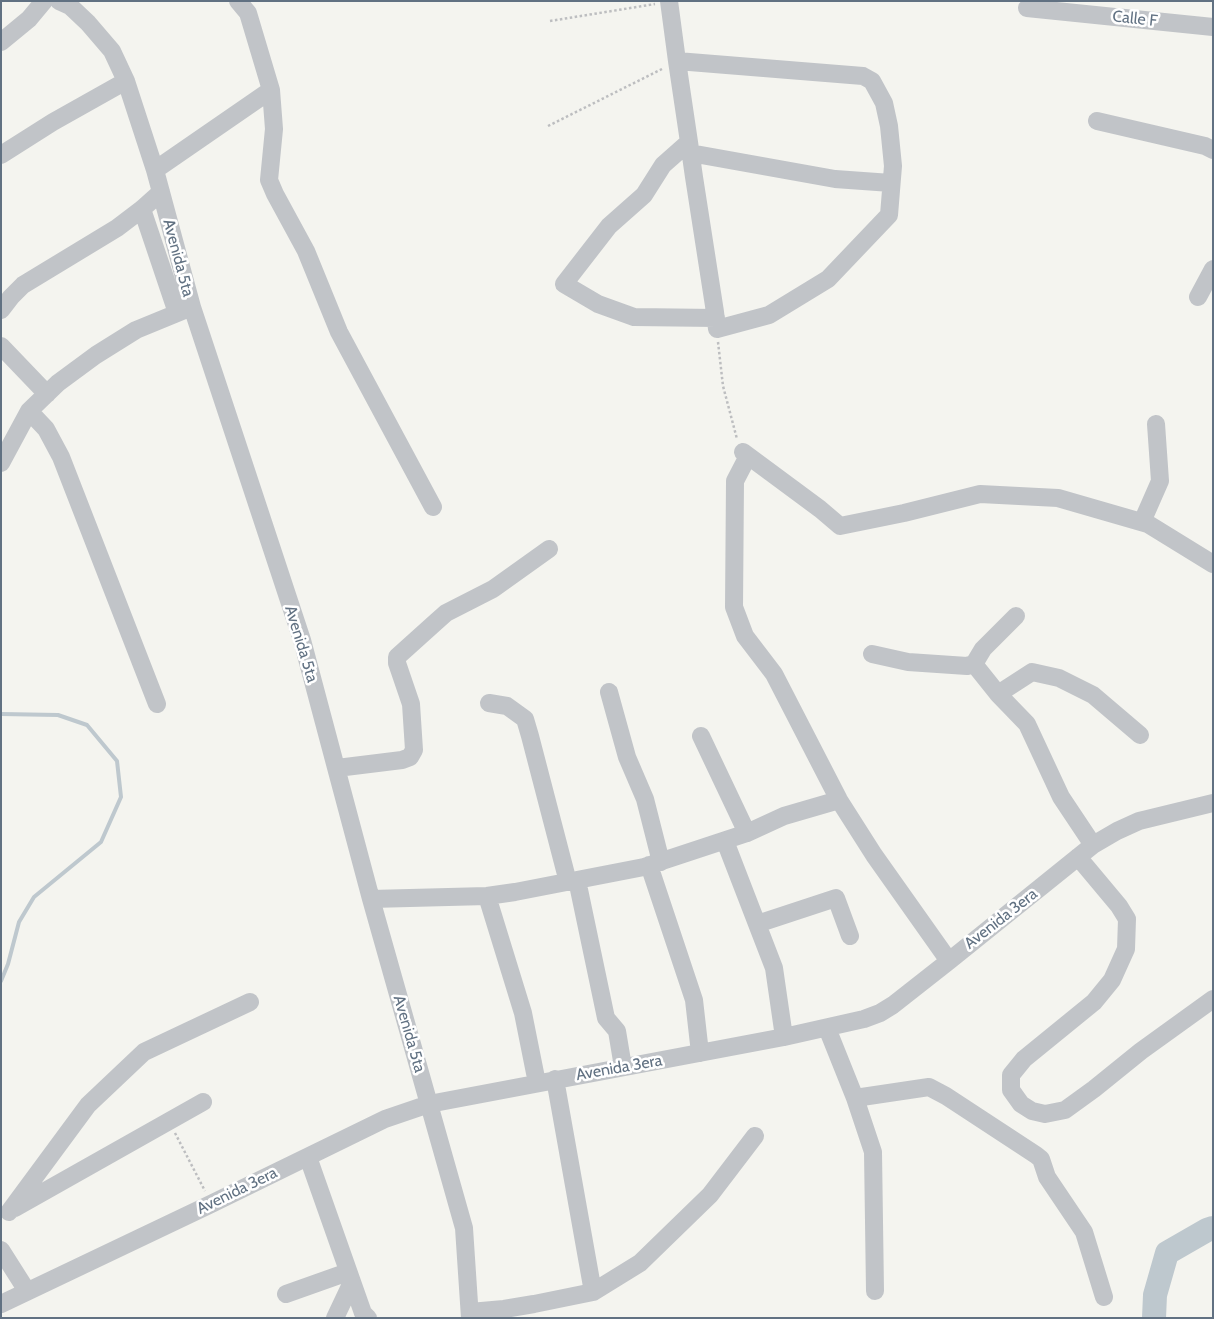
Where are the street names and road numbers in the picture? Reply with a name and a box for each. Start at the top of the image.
street label: Calle F [1112,7,1158,31]
street label: Avenida 5ta [158,217,198,299]
street label: Avenida 5ta [280,603,322,685]
street label: Avenida 3era [961,885,1041,953]
street label: Avenida 5ta [389,993,429,1075]
street label: Avenida 3era [574,1051,664,1085]
street label: Avenida 3era [194,1163,280,1219]

